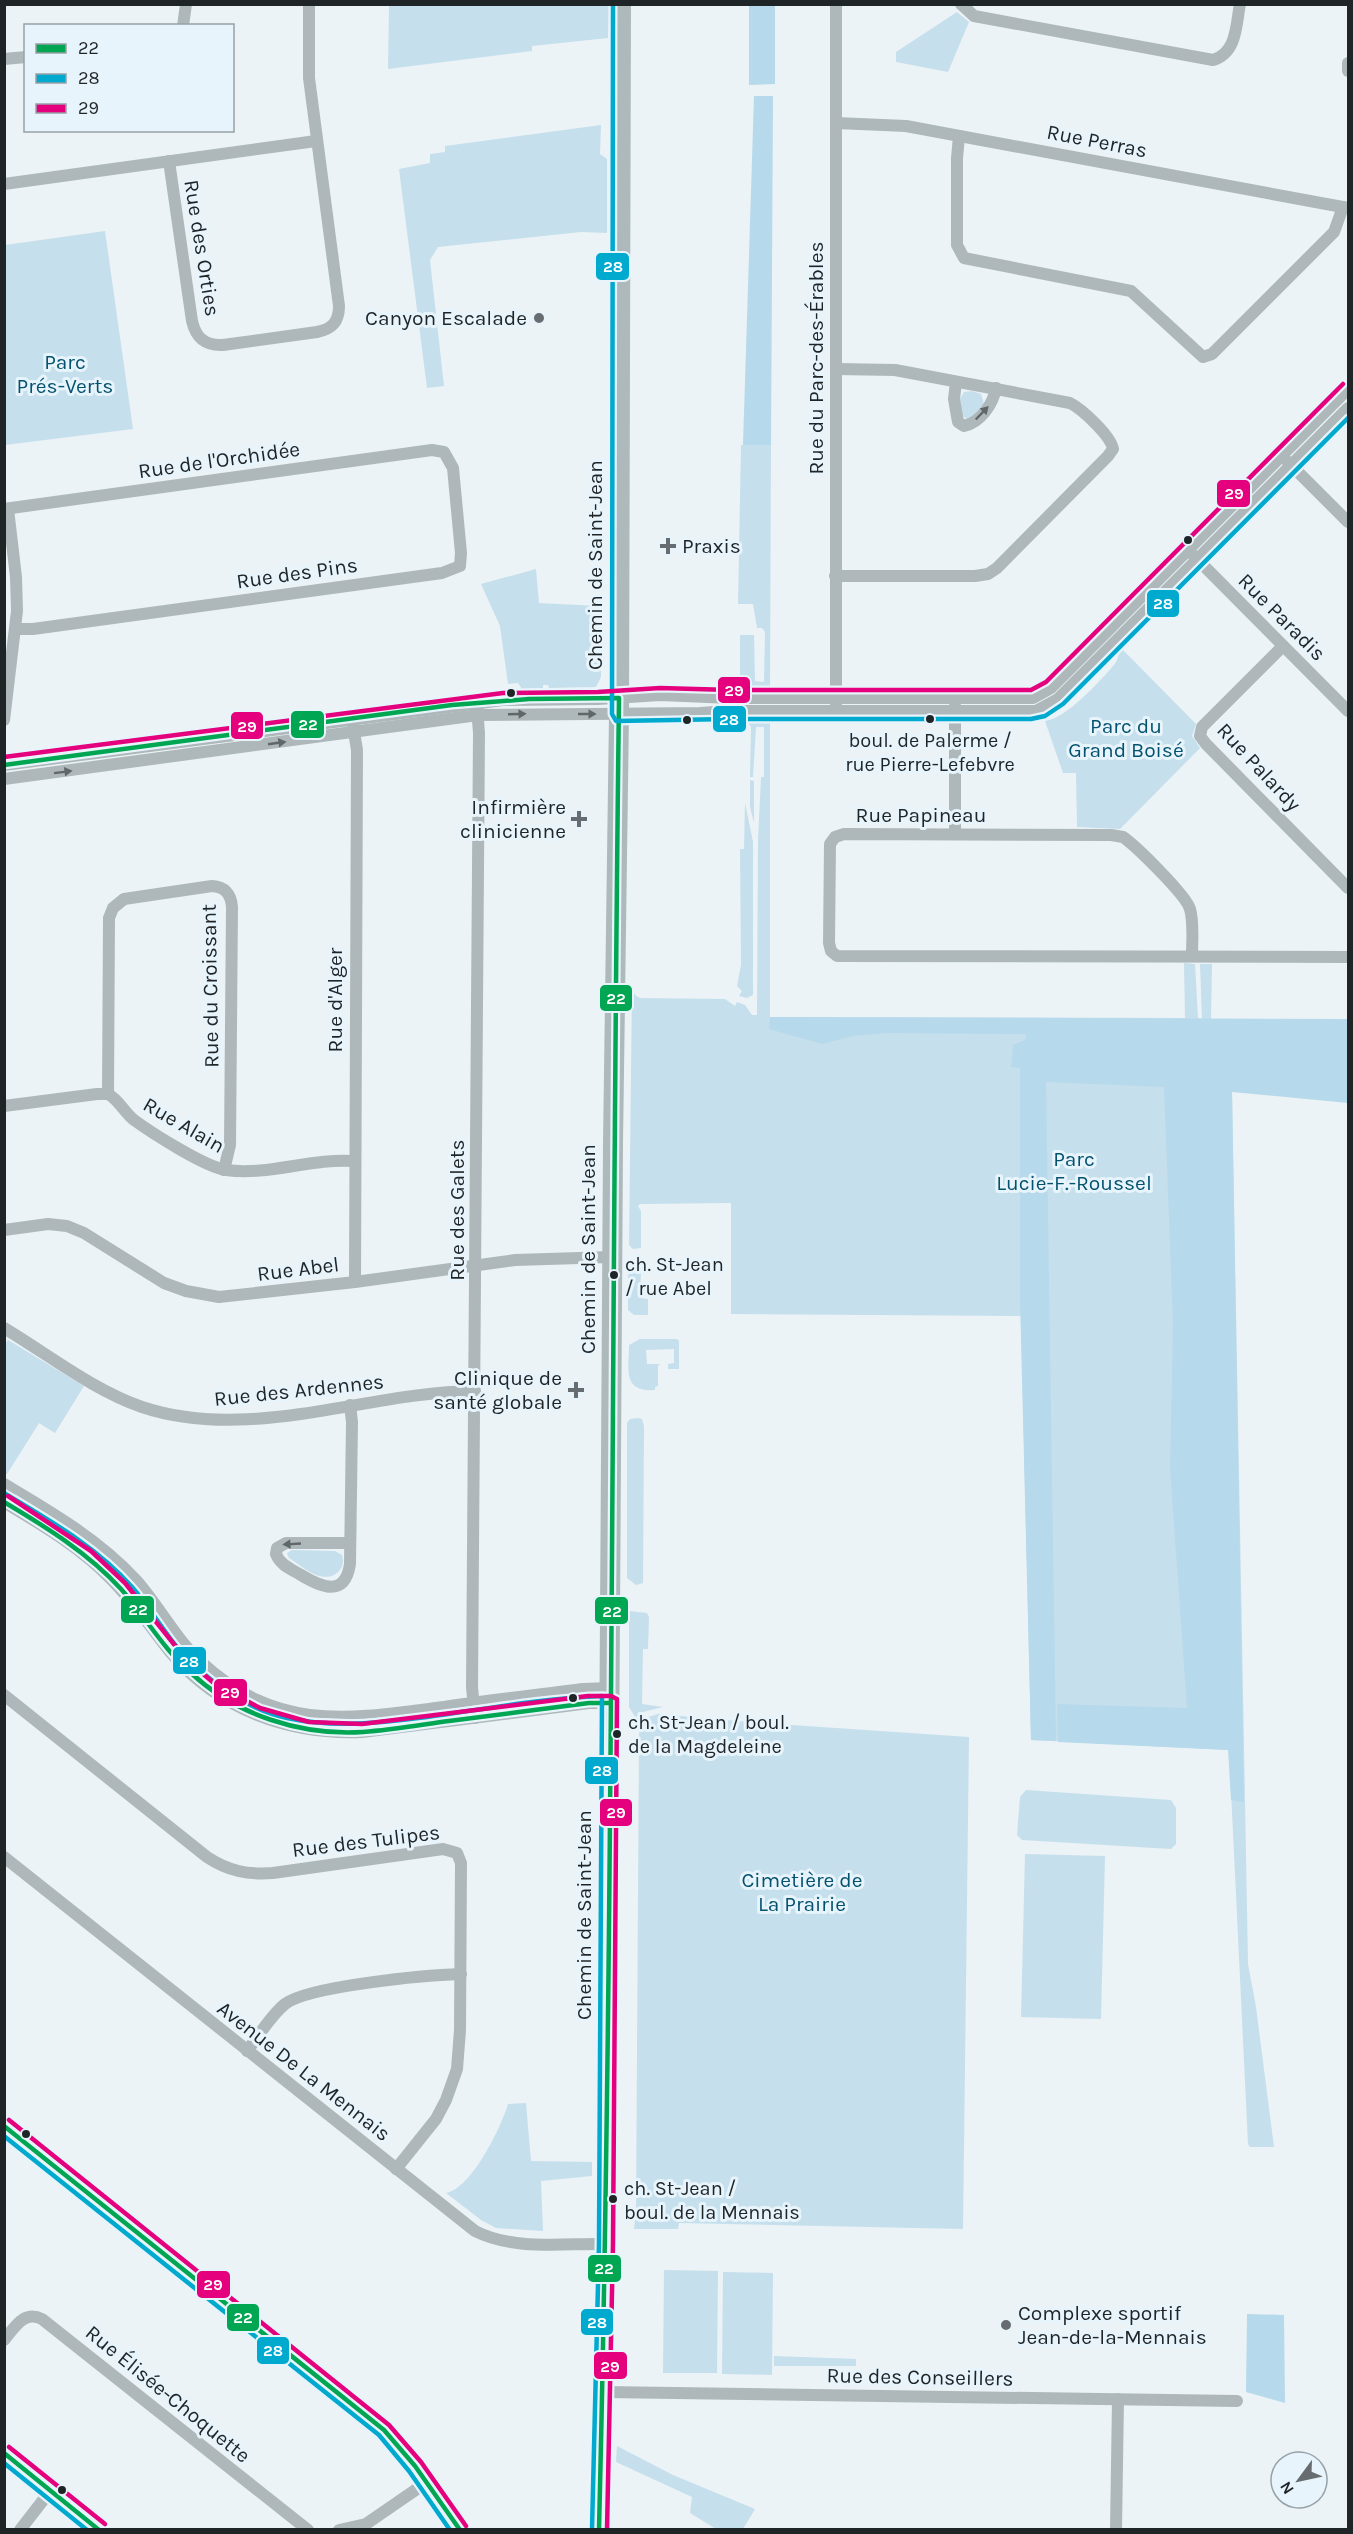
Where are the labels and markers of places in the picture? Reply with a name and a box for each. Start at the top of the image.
place label: Canyon Escalade [365,306,527,330]
marker: Canyon Escalade [532,311,546,325]
place label: Praxis [682,534,741,558]
unlabelled marker [1182,534,1194,546]
marker: Praxis [659,537,677,555]
unlabelled marker [505,687,517,699]
marker: boul. de Palerme / rue Pierre-Lefebvre [924,713,936,725]
unlabelled marker [681,714,693,726]
place label: boul. de Palerme / rue Pierre-Lefebvre [845,729,1015,776]
place label: Infirmière clinicienne [460,795,566,843]
marker: Infirmière clinicienne [570,810,588,828]
place label: ch. St-Jean / rue Abel [625,1253,724,1300]
marker: ch. St-Jean / rue Abel [608,1269,620,1281]
place label: Clinique de santé globale [433,1366,562,1414]
marker: Clinique de santé globale [567,1381,585,1399]
unlabelled marker [567,1692,579,1704]
place label: ch. St-Jean / boul. de la Magdeleine [628,1711,789,1758]
marker: ch. St-Jean / boul. de la Magdeleine [611,1728,623,1740]
unlabelled marker [20,2128,32,2140]
place label: ch. St-Jean / boul. de la Mennais [624,2177,800,2224]
marker: ch. St-Jean / boul. de la Mennais [607,2193,619,2205]
place label: Complexe sportif Jean-de-la-Mennais [1018,2301,1207,2349]
marker: Complexe sportif Jean-de-la-Mennais [999,2318,1013,2332]
unlabelled marker [56,2484,68,2496]

